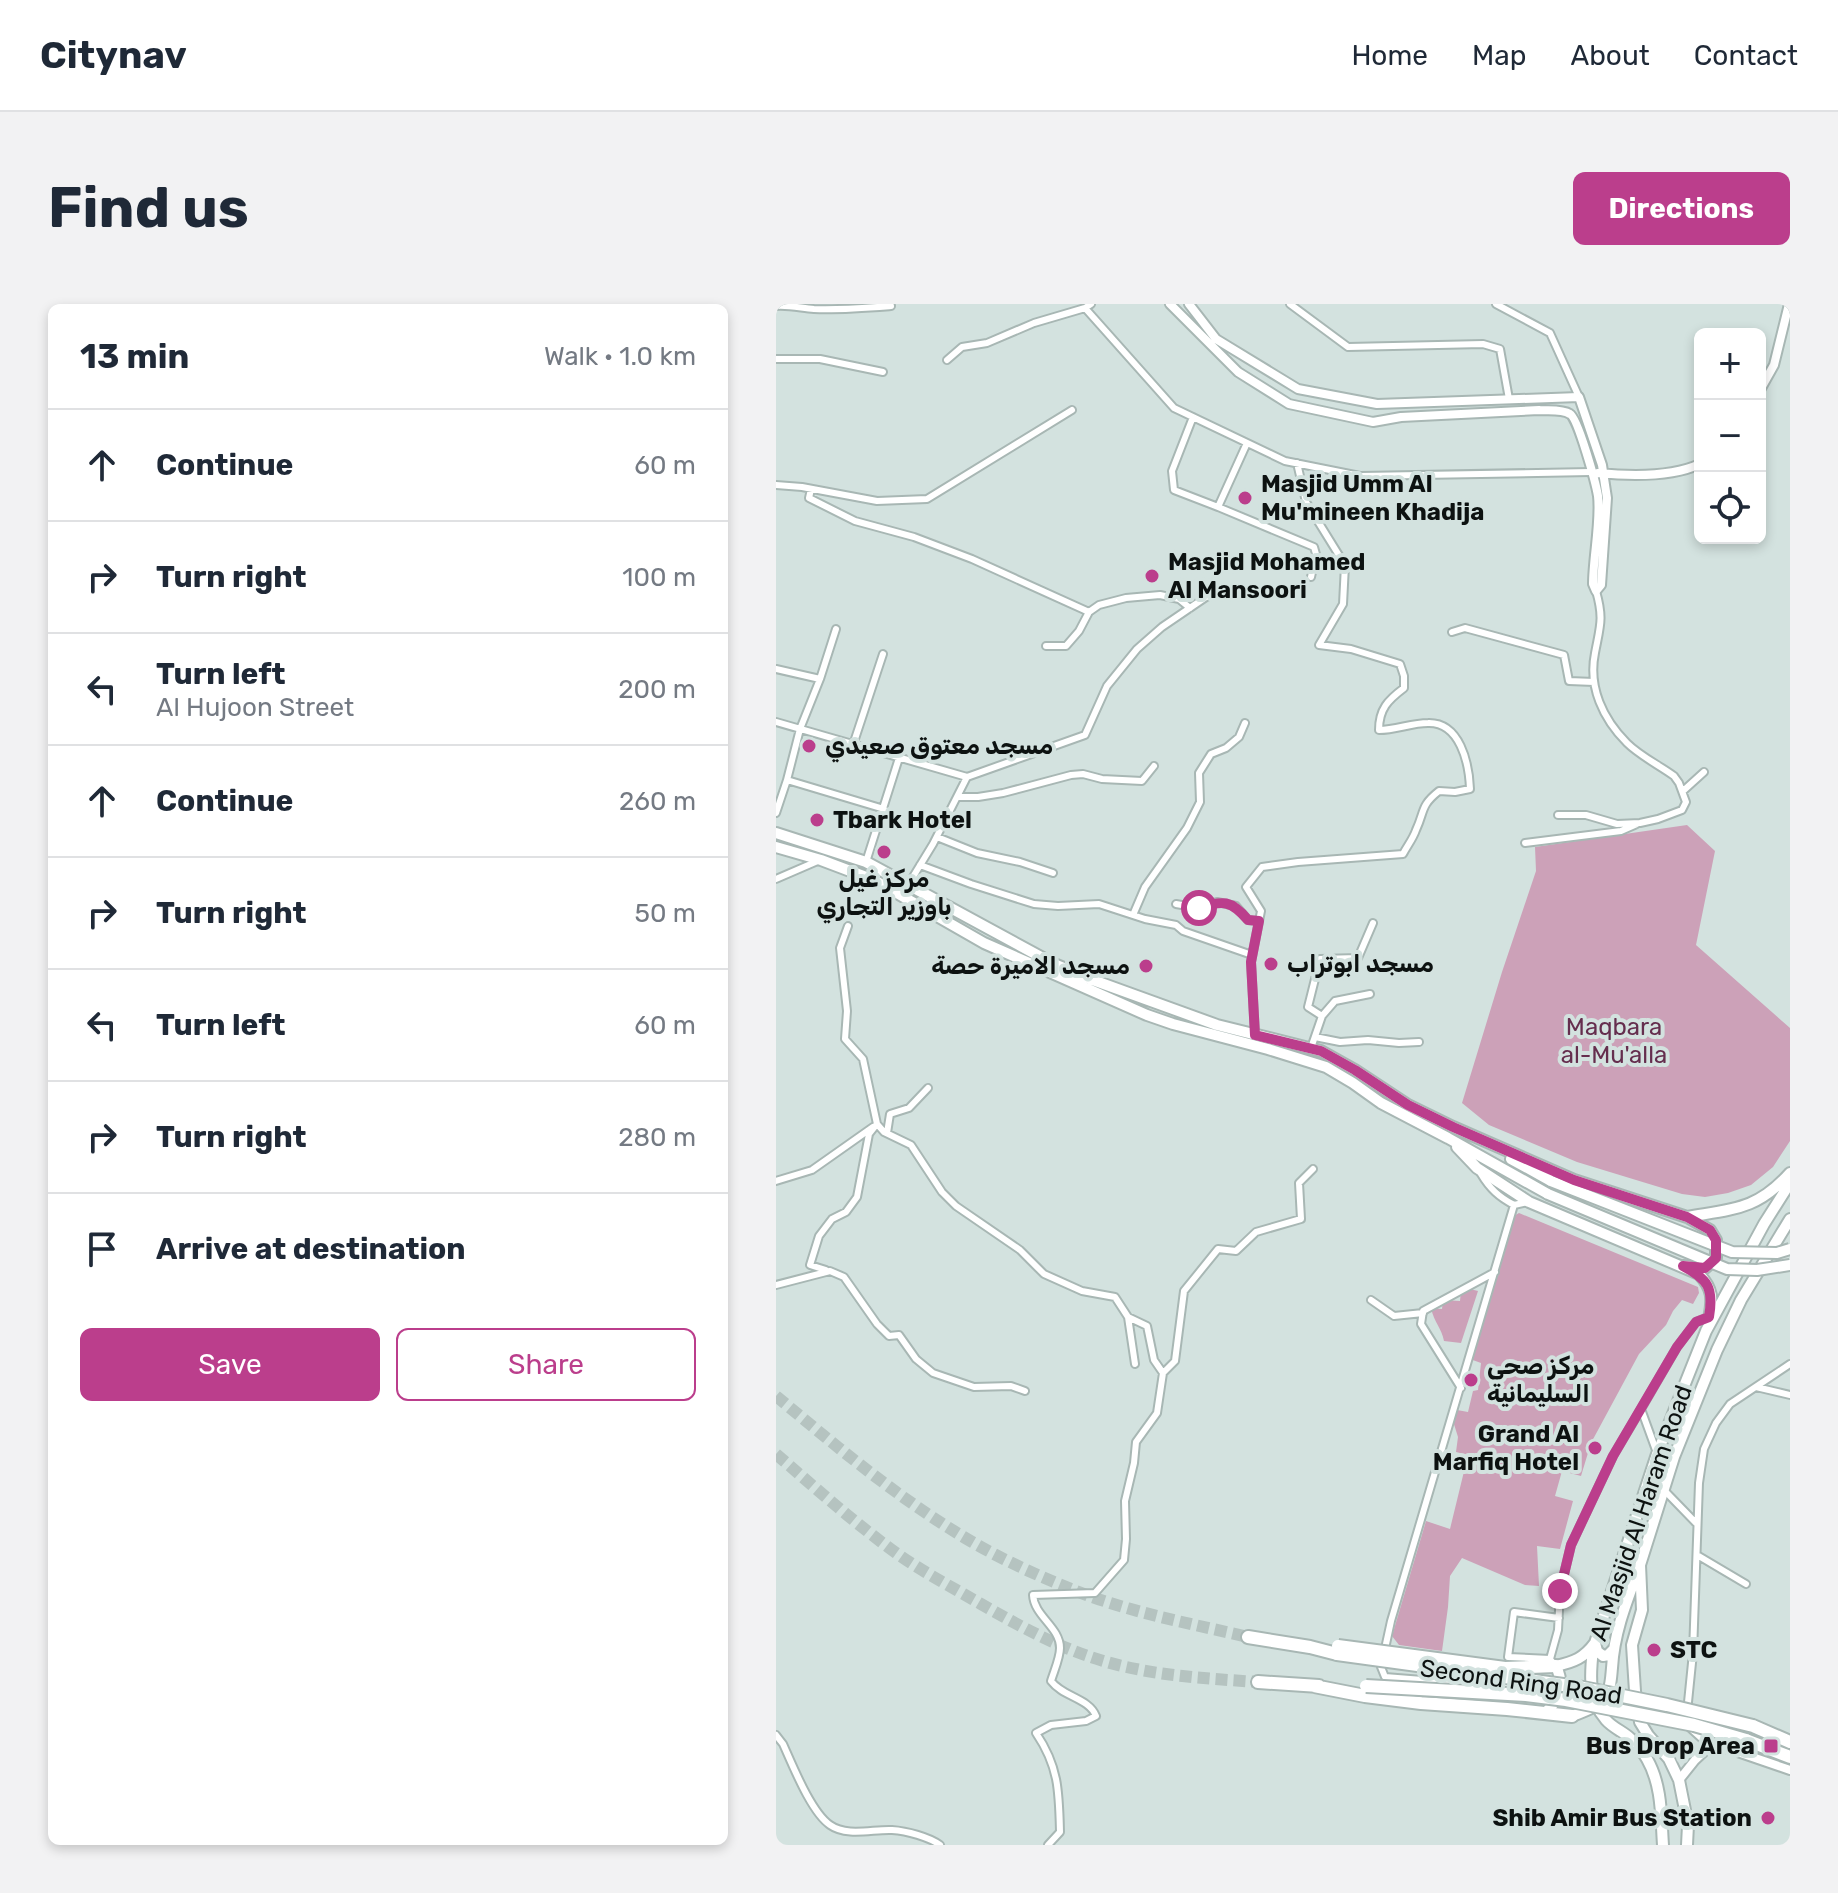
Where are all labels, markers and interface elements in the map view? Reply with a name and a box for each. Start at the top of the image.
text: Citynav [40,32,187,78]
text: Home [1351,39,1428,72]
text: Map [1472,39,1526,72]
text: About [1570,39,1650,72]
text: Contact [1694,39,1798,72]
button: Directions [1573,172,1790,245]
text: Find us [48,175,249,241]
map controls [1694,328,1766,544]
button: + [1694,328,1766,400]
text: 13 min [80,336,189,377]
text: Walk · 1.0 km [544,341,696,372]
button: − [1694,400,1766,472]
icon: ahead [80,443,124,487]
text: Continue [156,447,293,483]
text: 60 m [634,450,696,481]
place label: Masjid Umm Al Mu'mineen Khadija [1261,470,1484,526]
button: locate [1694,472,1766,544]
marker: Masjid Umm Al Mu'mineen Khadija [1236,489,1254,507]
place label: Masjid Mohamed Al Mansoori [1168,548,1365,604]
icon: right [80,555,124,599]
text: Turn right [156,559,307,595]
text: 100 m [622,562,696,593]
marker: Masjid Mohamed Al Mansoori [1143,567,1161,585]
text: Turn left [156,656,286,692]
icon: left [80,667,124,711]
text: 200 m [618,674,696,705]
text: Al Hujoon Street [156,692,354,723]
place label: مسجد معتوق صعيدي [825,732,1053,763]
marker: مسجد معتوق صعيدي [800,737,818,755]
icon: ahead [80,779,124,823]
text: Continue [156,783,293,819]
text: 260 m [619,786,696,817]
place label: Tbark Hotel [833,806,972,834]
marker: Tbark Hotel [808,811,826,829]
marker: مركز غيل باوزير التجاري [875,843,893,861]
place label: مركز غيل باوزير التجاري [816,865,952,924]
route start [1181,890,1217,926]
icon: right [80,891,124,935]
text: Turn right [156,895,307,931]
text: 50 m [635,898,696,929]
place label: مسجد ابوتراب [1287,950,1434,978]
place label: مسجد الاميرة حصة [931,952,1130,980]
marker: مسجد ابوتراب [1262,955,1280,973]
marker: مسجد الاميرة حصة [1137,957,1155,975]
icon: left [80,1003,124,1047]
text: Turn left [156,1007,286,1043]
text: 60 m [634,1010,696,1041]
park label: Maqbara al-Mu'alla [1561,1013,1667,1069]
icon: right [80,1115,124,1159]
text: Turn right [156,1119,307,1155]
text: 280 m [618,1122,696,1153]
icon: arrive [80,1227,124,1271]
text: Arrive at destination [156,1231,466,1267]
button: Save [80,1328,380,1401]
button: Share [396,1328,696,1401]
place label: مركز صحي السليمانية [1487,1352,1595,1408]
marker: مركز صحي السليمانية [1462,1371,1480,1389]
street label: Al Masjid Al Haram Road [1584,1382,1698,1644]
place label: Grand Al Marfiq Hotel [1433,1420,1579,1476]
marker: Grand Al Marfiq Hotel [1586,1439,1604,1457]
route end [1542,1573,1578,1609]
place label: STC [1670,1636,1718,1664]
marker: STC [1645,1641,1663,1659]
street label: Second Ring Road [1418,1654,1624,1710]
place label: Bus Drop Area [1586,1732,1755,1760]
marker: Bus Drop Area [1762,1737,1780,1755]
place label: Shib Amir Bus Station [1492,1804,1752,1832]
marker: Shib Amir Bus Station [1759,1809,1777,1827]

